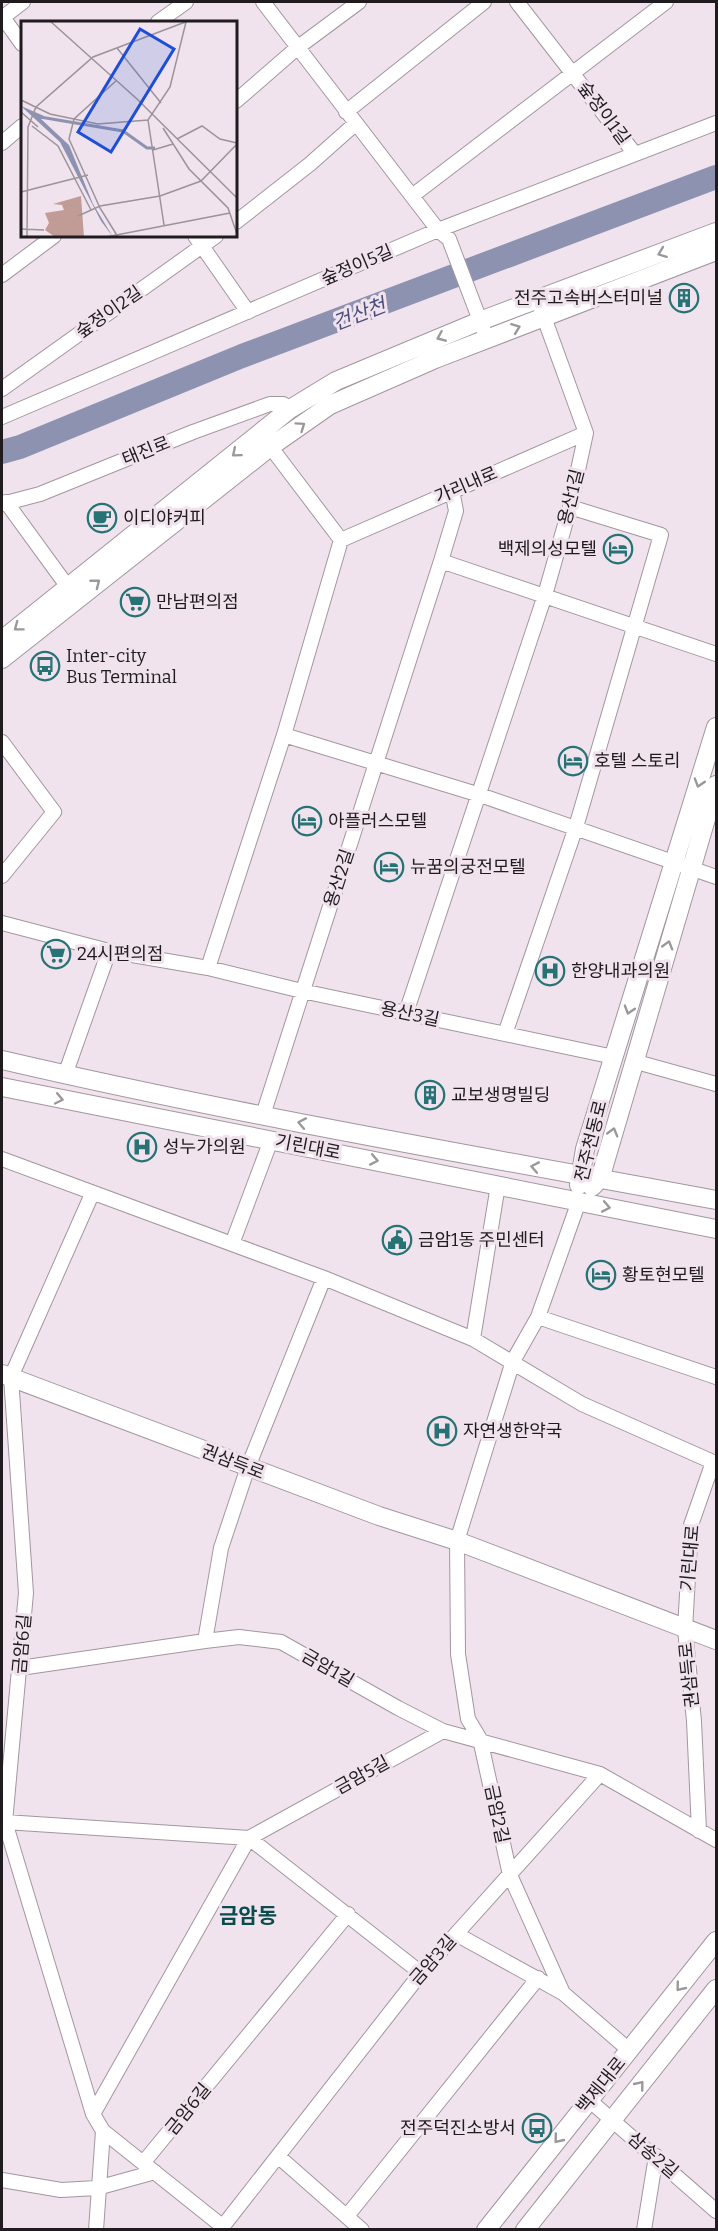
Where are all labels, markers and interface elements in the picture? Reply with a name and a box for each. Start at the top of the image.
inset map [21,21,237,237]
street label: 숲정이1길 [573,77,635,149]
street label: 숲정이5길 [318,240,396,290]
one-way arrow [657,246,668,258]
street label: 숲정이2길 [72,281,146,343]
building icon: 전주고속버스터미널 [668,282,700,314]
place label: 전주고속버스터미널 [514,287,663,309]
water label: 건산천 [329,292,391,335]
one-way arrow [509,323,520,335]
one-way arrow [436,330,447,342]
one-way arrow [294,422,305,433]
street label: 태진로 [119,431,173,471]
one-way arrow [231,445,242,456]
street label: 가리내로 [431,462,501,508]
street label: 용산1길 [553,467,589,527]
cafe icon: 이디야커피 [86,502,118,534]
place label: 이디야커피 [123,507,206,529]
hotel icon: 백제의성모텔 [602,533,634,565]
place label: 백제의성모텔 [498,538,597,560]
one-way arrow [89,579,100,590]
supermarket icon: 만남편의점 [119,586,151,618]
place label: 만남편의점 [156,591,239,613]
one-way arrow [14,620,25,631]
place label: Inter-city Bus Terminal [66,645,177,688]
bus stop icon: Inter-city Bus Terminal [29,650,61,682]
hotel icon: 호텔 스토리 [557,745,589,777]
place label: 호텔 스토리 [594,750,680,772]
one-way arrow [694,777,706,788]
hotel icon: 아플러스모텔 [291,805,323,837]
place label: 아플러스모텔 [328,810,427,832]
street label: 용산2길 [319,846,359,910]
hotel icon: 뉴꿈의궁전모텔 [373,851,405,883]
place label: 뉴꿈의궁전모텔 [410,856,526,878]
supermarket icon: 24시편의점 [40,938,72,970]
one-way arrow [661,940,673,951]
place label: 24시편의점 [77,943,164,965]
hospital icon: 한양내과의원 [534,955,566,987]
place label: 한양내과의원 [571,960,670,982]
street label: 용산3길 [378,997,442,1031]
one-way arrow [624,1004,636,1015]
building icon: 교보생명빌딩 [414,1079,446,1111]
place label: 교보생명빌딩 [451,1084,550,1106]
one-way arrow [54,1092,64,1105]
street label: 전주천동로 [570,1098,612,1184]
one-way arrow [297,1117,307,1130]
one-way arrow [606,1127,618,1138]
street label: 기린대로 [273,1130,343,1164]
hospital icon: 성누가의원 [126,1131,158,1163]
place label: 성누가의원 [163,1136,246,1158]
one-way arrow [369,1153,379,1166]
one-way arrow [530,1161,540,1174]
one-way arrow [601,1200,611,1213]
public building icon: 금암1동 주민센터 [381,1224,413,1256]
place label: 금암1동 주민센터 [418,1229,545,1251]
hotel icon: 황토현모텔 [585,1259,617,1291]
place label: 황토현모텔 [622,1264,705,1286]
hospital icon: 자연생한약국 [426,1415,458,1447]
place label: 자연생한약국 [463,1420,562,1442]
street label: 권삼득로 [198,1440,268,1484]
street label: 기린대로 [676,1524,704,1592]
street label: 금암6길 [8,1613,36,1675]
street label: 권삼득로 [675,1641,703,1709]
street label: 금암1길 [298,1644,358,1692]
street label: 금암5길 [331,1751,393,1799]
street label: 금암2길 [480,1783,514,1845]
district label: 금암동 [219,1903,277,1929]
street label: 금암3길 [405,1930,461,1990]
one-way arrow [676,1980,687,1991]
street label: 백제대로 [572,2052,630,2118]
street label: 금암6길 [160,2079,216,2139]
one-way arrow [632,2081,643,2092]
bus stop icon: 전주덕진소방서 [521,2112,553,2144]
place label: 전주덕진소방서 [400,2117,516,2139]
street label: 삼송2길 [623,2127,683,2183]
one-way arrow [554,2132,565,2143]

